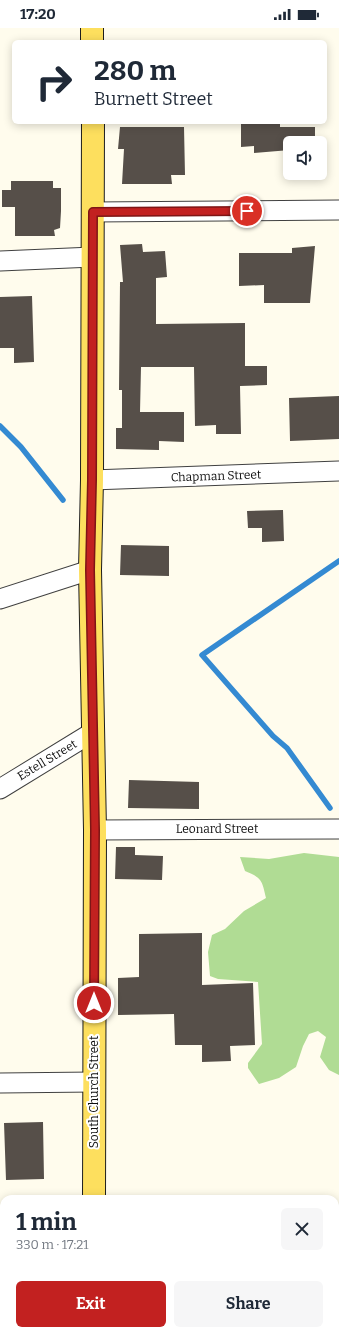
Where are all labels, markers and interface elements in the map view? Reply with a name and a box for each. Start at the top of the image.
text: 17:20 [20,5,56,23]
text: 280 m [94,54,176,87]
icon: right [28,56,80,108]
text: Burnett Street [94,88,213,110]
map controls [283,136,327,180]
button: sound [283,136,327,180]
pin [230,194,264,228]
icon: arrive [236,200,258,222]
street label: Chapman Street [171,467,262,485]
street label: Estell Street [15,736,80,783]
street label: Leonard Street [176,822,259,836]
position arrow [73,982,115,1024]
street label: South Church Street [87,1035,101,1148]
text: 1 min [16,1208,77,1236]
button: close [281,1208,323,1250]
text: 330 m · 17:21 [16,1237,89,1252]
button: Exit [16,1281,166,1327]
button: Share [174,1281,323,1327]

